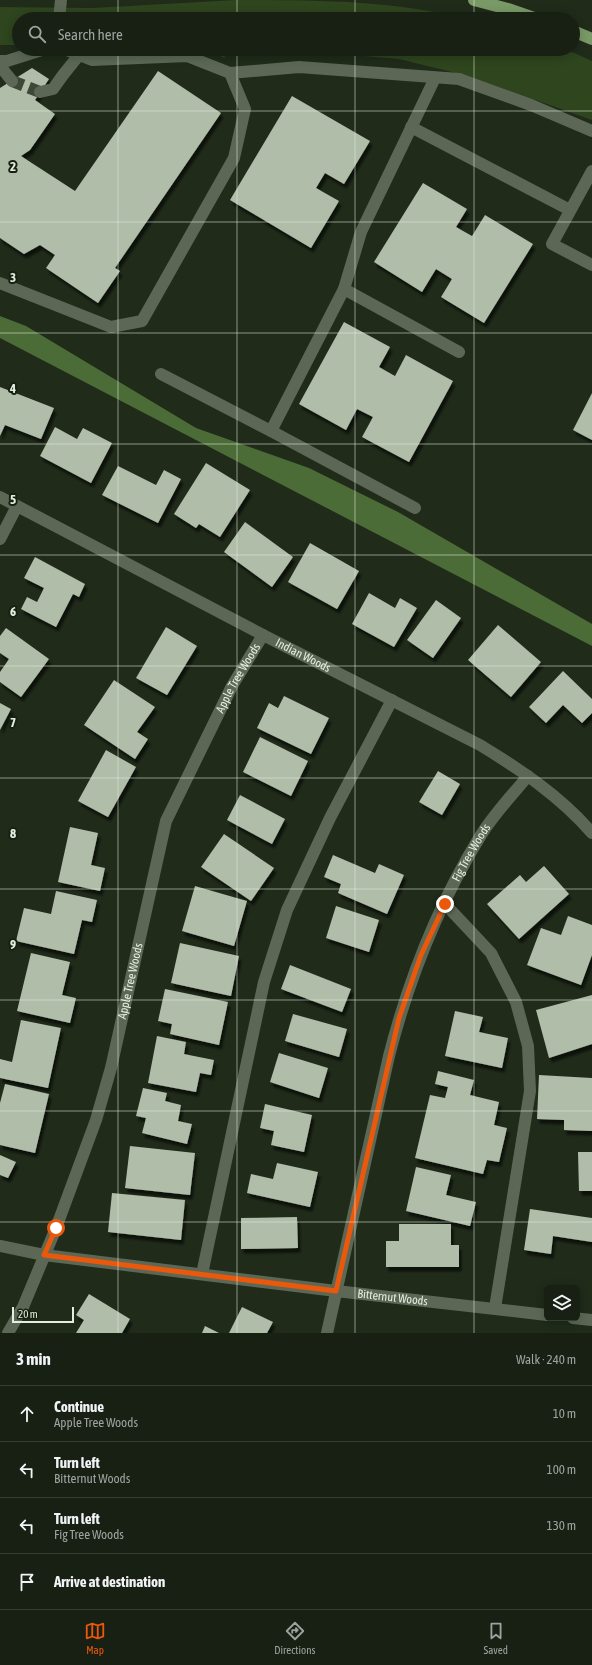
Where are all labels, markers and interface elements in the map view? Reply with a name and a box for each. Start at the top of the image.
search box [12,12,580,56]
icon: search [26,23,48,45]
text: Search here [58,26,123,43]
text: 2 [10,159,16,174]
text: 3 [10,270,16,285]
text: 4 [9,381,16,396]
text: 5 [10,492,16,507]
text: 6 [10,604,16,619]
street label: Indian Woods [273,636,333,675]
street label: Apple Tree Woods [213,641,263,715]
text: 7 [10,715,16,730]
street label: Fig Tree Woods [449,821,493,884]
text: 8 [10,826,16,841]
route end [436,895,454,913]
text: 9 [10,937,16,952]
street label: Apple Tree Woods [115,942,146,1020]
route start [47,1219,65,1237]
map controls [544,1285,580,1321]
button: layers [544,1285,580,1321]
street label: Bitternut Woods [357,1286,428,1308]
scale bar [12,1305,74,1324]
text: 20 m [18,1308,38,1320]
text: 3 min [16,1349,51,1369]
text: Walk · 240 m [516,1352,576,1367]
text: Continue [54,1398,104,1415]
icon: ahead [16,1403,38,1425]
text: 10 m [553,1406,576,1421]
text: Apple Tree Woods [54,1415,138,1430]
text: Turn left [54,1454,100,1471]
icon: left [16,1459,38,1481]
text: 100 m [547,1462,576,1477]
text: Bitternut Woods [54,1471,130,1486]
text: Turn left [54,1510,100,1527]
icon: left [16,1515,38,1537]
text: 130 m [547,1518,576,1533]
text: Fig Tree Woods [54,1527,124,1542]
icon: arrive [16,1571,38,1593]
text: Arrive at destination [54,1573,165,1590]
tab: Map [84,1620,106,1656]
tab: Directions [274,1620,315,1656]
tab: Saved [484,1620,508,1656]

